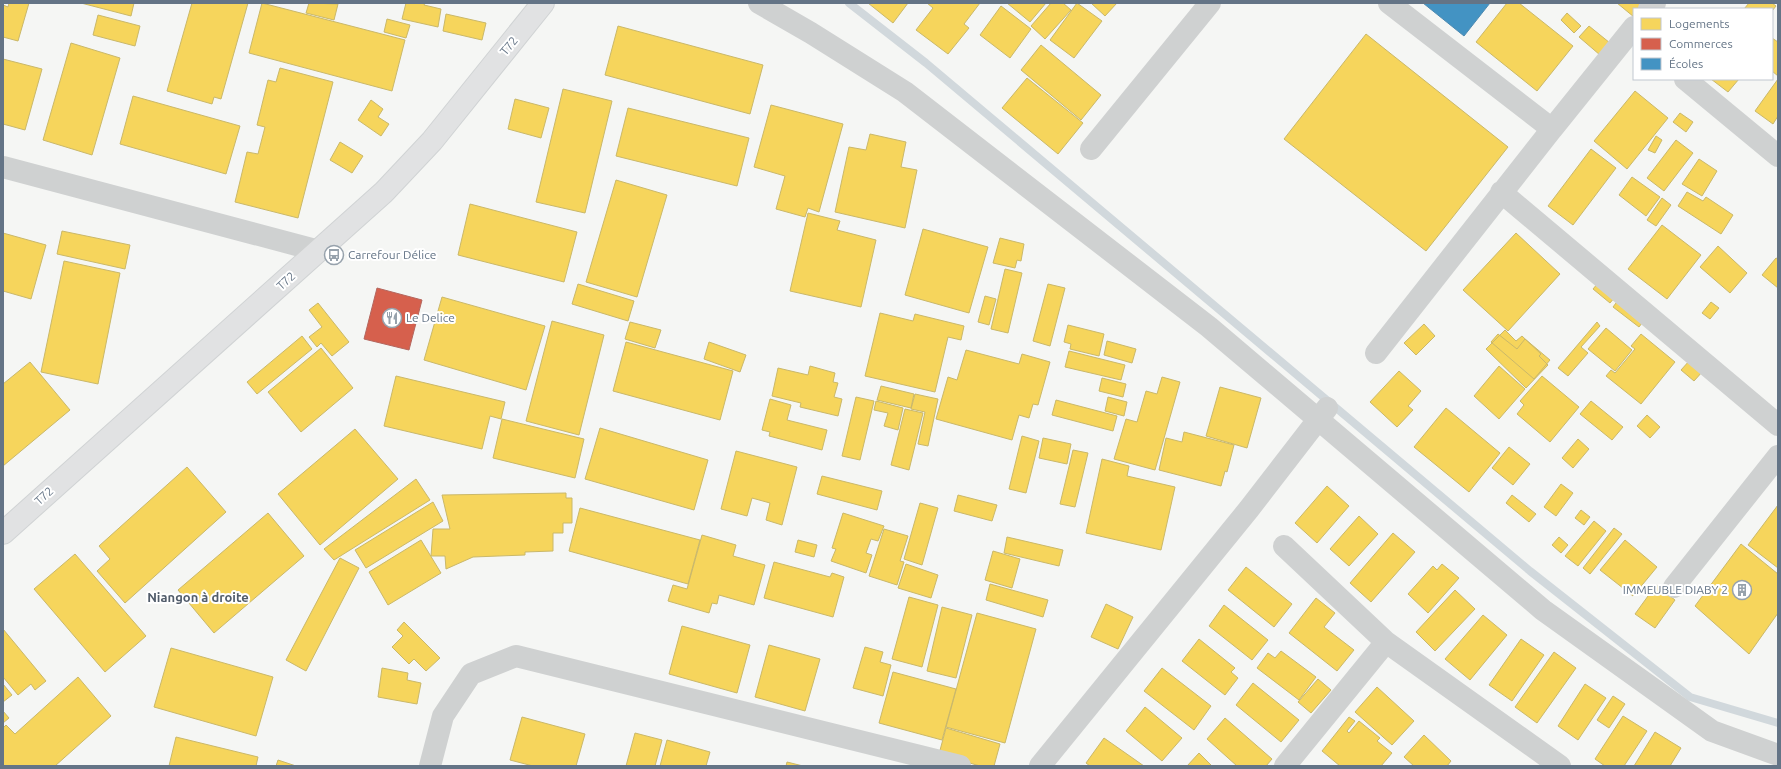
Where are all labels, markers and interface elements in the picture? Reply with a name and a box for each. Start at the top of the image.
legend [1633,8,1773,80]
text: Logements [1669,17,1729,30]
street label: T72 [497,34,520,58]
text: Commerces [1669,37,1733,50]
text: Écoles [1669,57,1703,70]
bus stop icon: Carrefour Délice [323,244,345,266]
place label: Carrefour Délice [348,248,436,261]
street label: T72 [274,269,298,292]
restaurant icon: Le Delice [381,307,403,329]
place label: Le Delice [406,311,455,324]
street label: T72 [32,484,56,507]
building icon: IMMEUBLE DIABY 2 [1731,579,1753,601]
place label: IMMEUBLE DIABY 2 [1623,583,1728,596]
district label: Niangon à droite [147,590,249,604]

